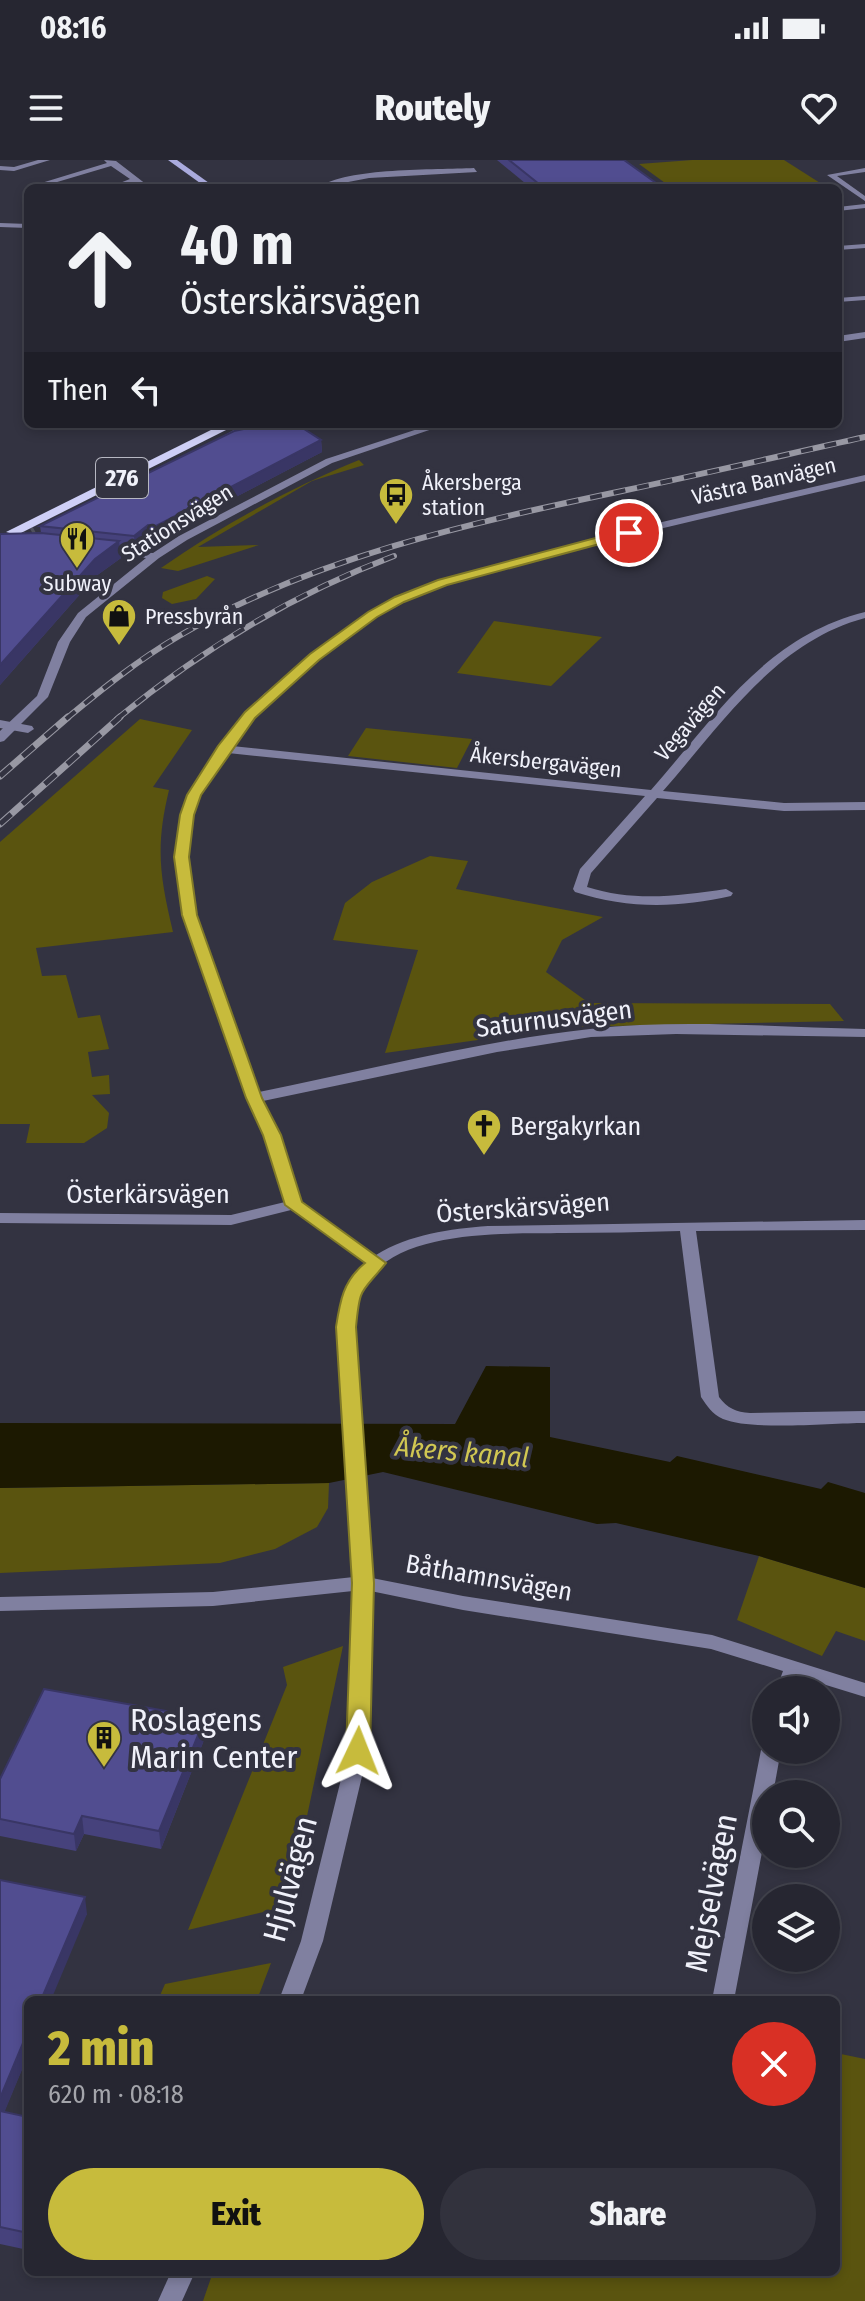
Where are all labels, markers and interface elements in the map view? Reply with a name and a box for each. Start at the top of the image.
text: 08:16 [40,10,106,46]
icon: menu [24,86,68,130]
text: Routely [375,86,490,130]
icon: heart [797,86,841,130]
text: 40 m [180,212,294,279]
icon: ahead [48,216,152,320]
text: Österskärsvägen [180,280,421,324]
icon: left [124,368,168,412]
text: Then [48,372,108,408]
street label: Västra Banvägen [689,451,839,511]
road number: 276 [96,458,148,498]
place label: Åkersberga station [422,469,522,521]
bus stop icon: Åkersberga station [377,476,415,526]
street label: Stationsvägen [116,478,238,568]
pin [595,499,663,567]
icon: arrive [607,511,651,555]
restaurant icon: Subway [58,520,96,570]
place label: Subway [43,570,111,597]
shop icon: Pressbyrån [100,597,138,647]
place label: Pressbyrån [145,603,243,630]
street label: Vegavägen [649,678,731,766]
street label: Åkersbergavägen [469,741,623,783]
street label: Saturnusvägen [474,994,634,1044]
church icon: Bergakyrkan [465,1107,503,1157]
place label: Bergakyrkan [510,1111,641,1142]
street label: Österkärsvägen [66,1179,230,1210]
street label: Österskärsvägen [435,1186,611,1230]
water label: Åkers kanal [393,1428,530,1474]
street label: Båthamnsvägen [403,1548,575,1608]
map controls [752,1676,840,1972]
button: sound [752,1676,840,1764]
place label: Roslagens Marin Center [130,1701,297,1776]
position arrow [316,1709,400,1793]
building icon: Roslagens Marin Center [85,1719,123,1769]
button: search [752,1780,840,1868]
street label: Mejselvägen [677,1811,745,1975]
street label: Hjulvägen [255,1812,325,1946]
button: layers [752,1884,840,1972]
text: 2 min [48,2020,154,2078]
button: close [732,2022,816,2106]
text: 620 m · 08:18 [48,2079,184,2110]
button: Exit [48,2168,424,2260]
button: Share [440,2168,816,2260]

